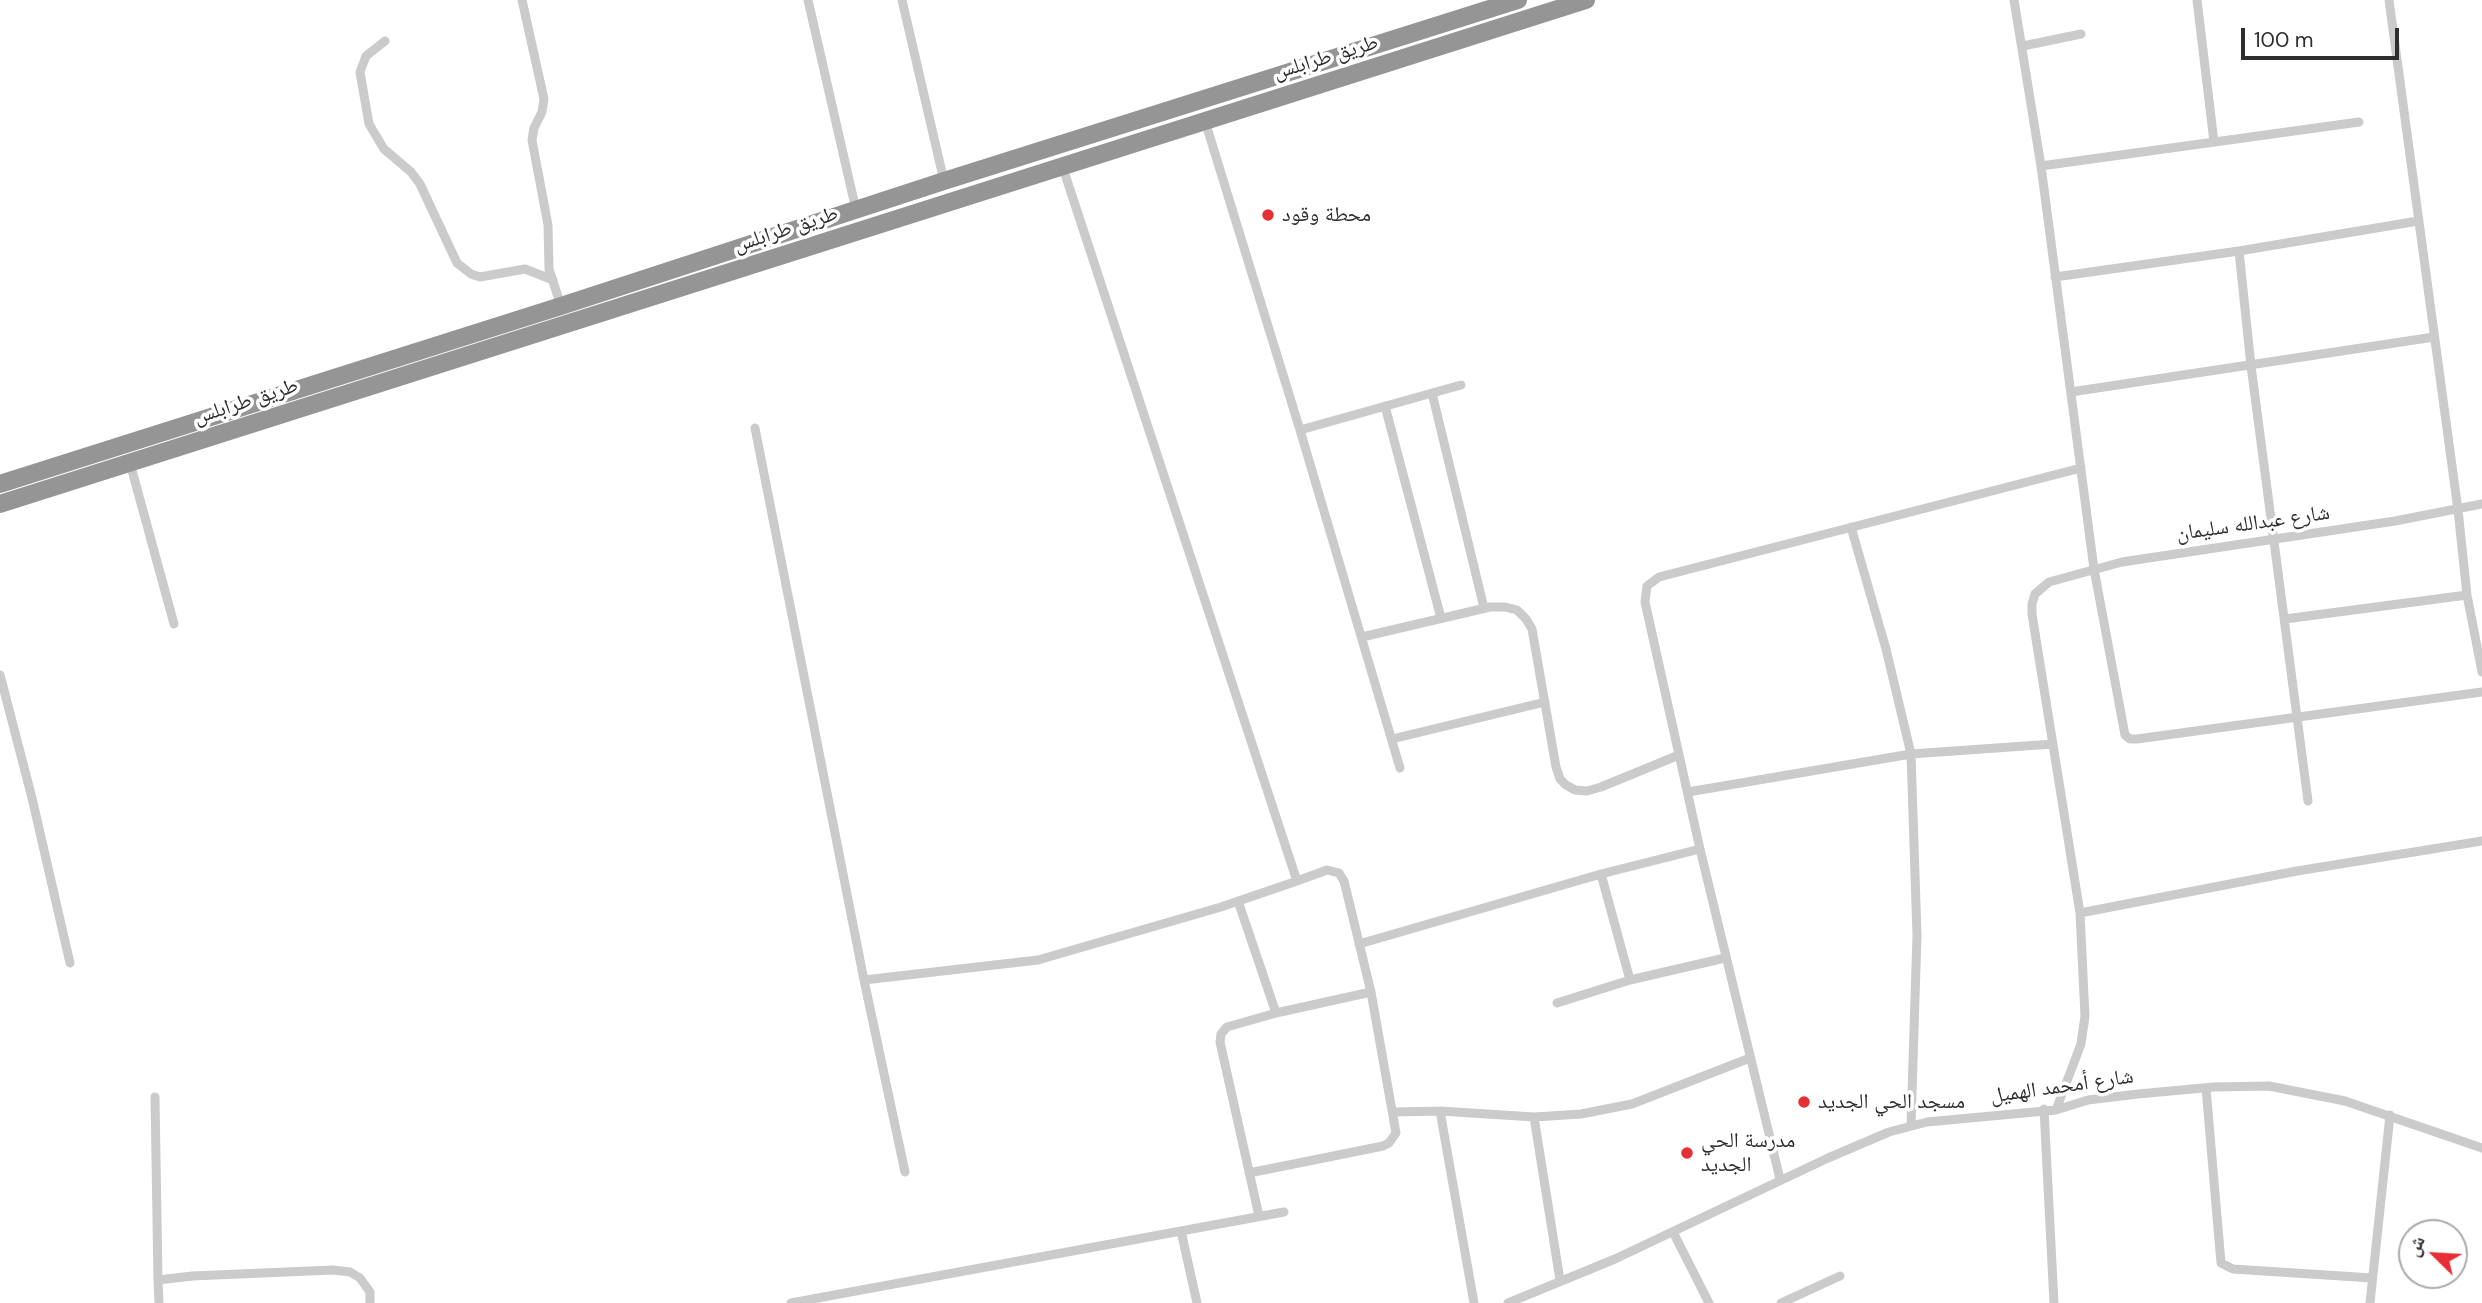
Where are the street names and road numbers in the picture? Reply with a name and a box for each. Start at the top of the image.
street label: طريق طرابلس [1271,30,1381,86]
street label: طريق طرابلس [731,201,841,259]
street label: طريق طرابلس [191,373,301,431]
street label: شارع عبدالله سليمان [2175,501,2331,547]
street label: شارع أمحمد الهميل [1989,1064,2135,1110]

